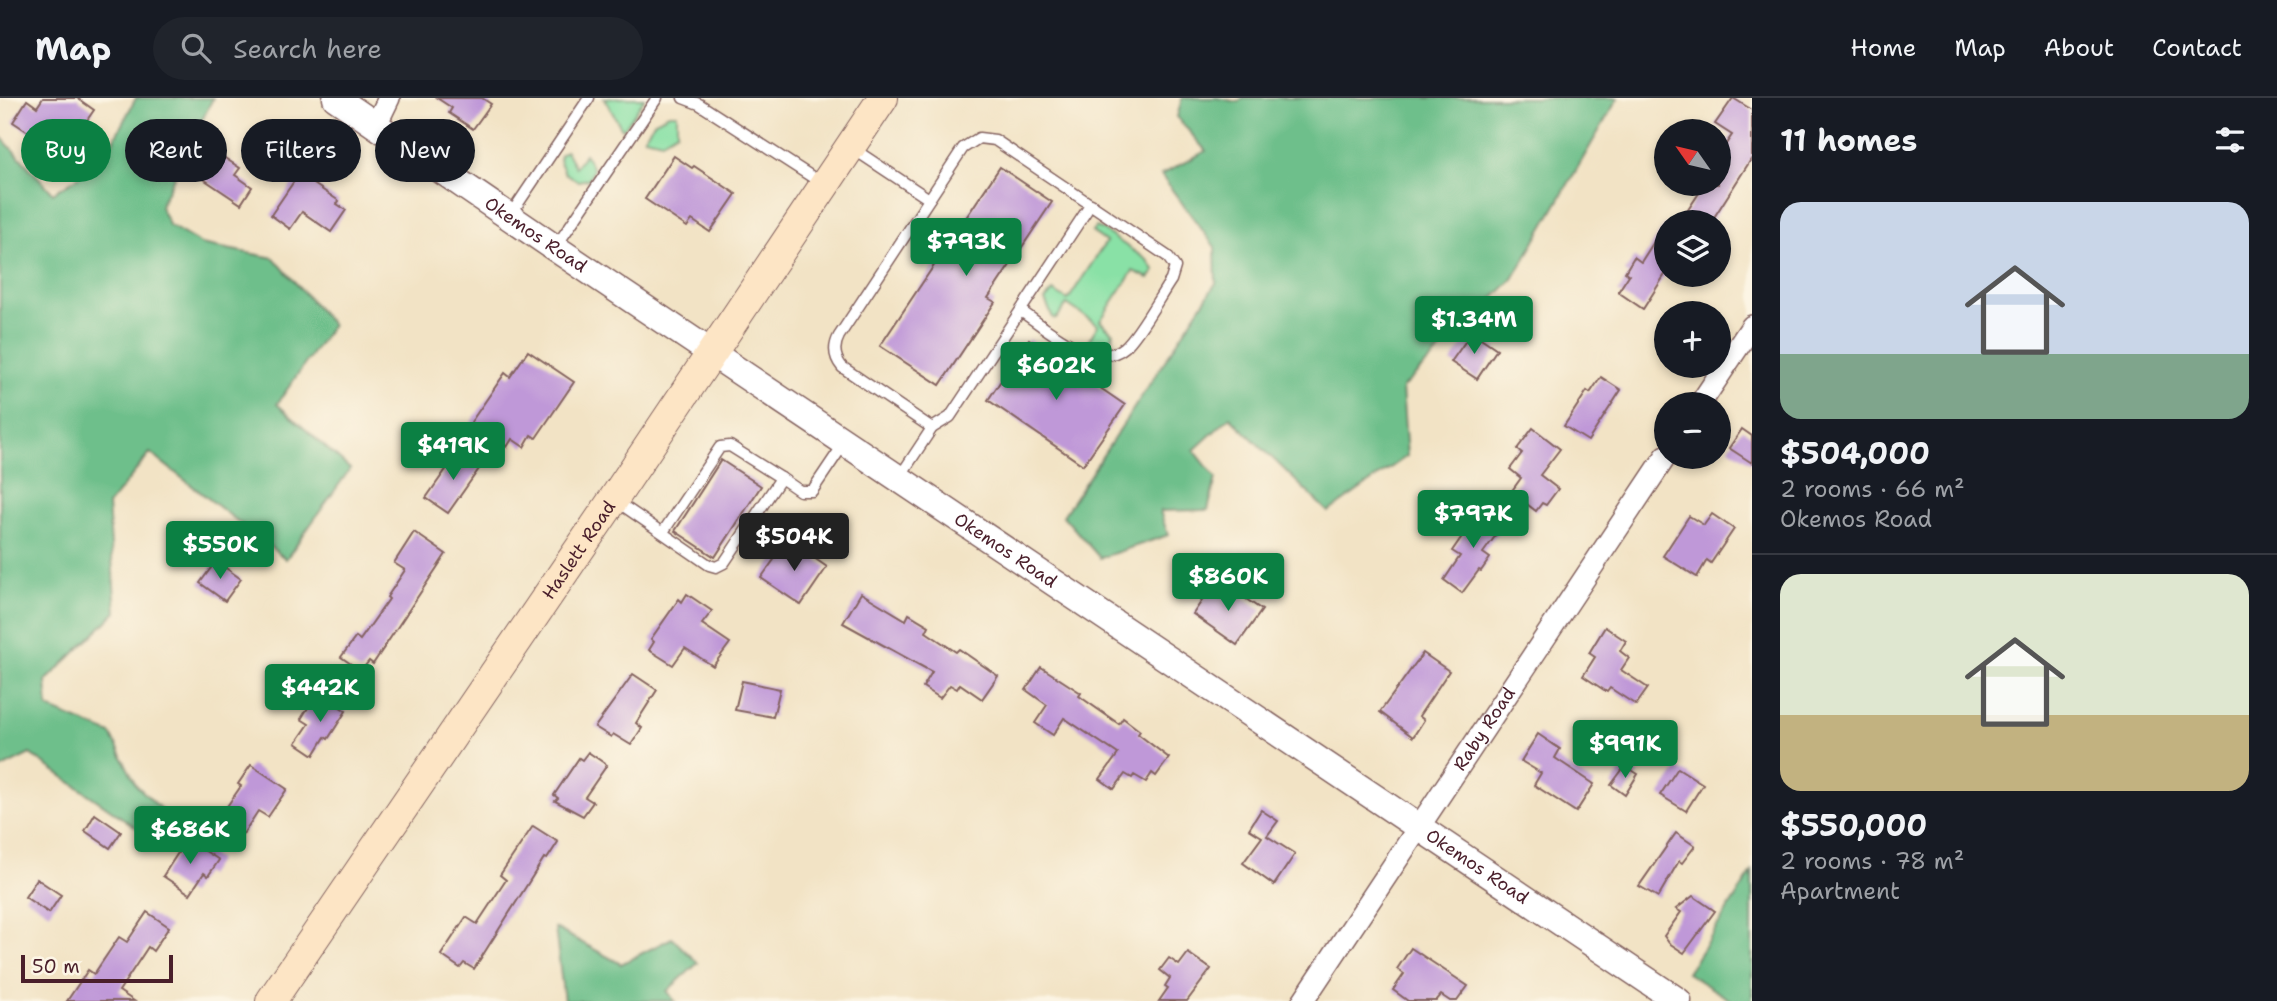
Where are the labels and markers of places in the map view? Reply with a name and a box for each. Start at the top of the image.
pin: $793K [917,218,1015,278]
pin: $1.34M [1417,296,1531,356]
pin: $602K [1007,342,1105,402]
pin: $419K [404,422,502,482]
pin: $797K [1424,490,1522,550]
pin: $504K [745,514,843,573]
pin: $550K [171,522,269,581]
pin: $860K [1179,554,1277,613]
pin: $442K [271,664,369,724]
pin: $991K [1576,720,1674,780]
pin: $686K [141,806,239,866]

